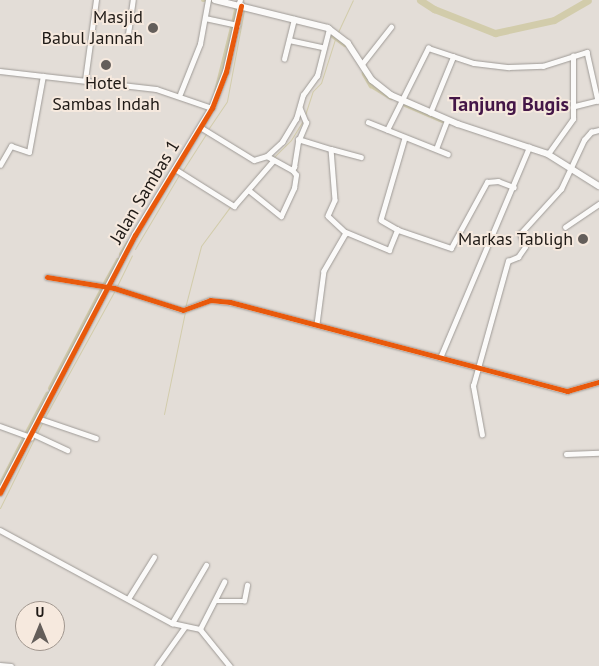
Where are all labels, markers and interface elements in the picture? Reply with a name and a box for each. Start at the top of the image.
place label: Masjid Babul Jannah [41,7,143,50]
marker: Masjid Babul Jannah [147,22,159,34]
marker: Hotel Sambas Indah [100,59,112,71]
place label: Hotel Sambas Indah [52,73,160,116]
district label: Tanjung Bugis [449,92,569,116]
street label: Jalan Sambas 1 [106,136,184,248]
place label: Markas Tabligh [457,228,573,250]
marker: Markas Tabligh [577,233,589,245]
north arrow [15,601,65,651]
text: U [36,603,44,621]

